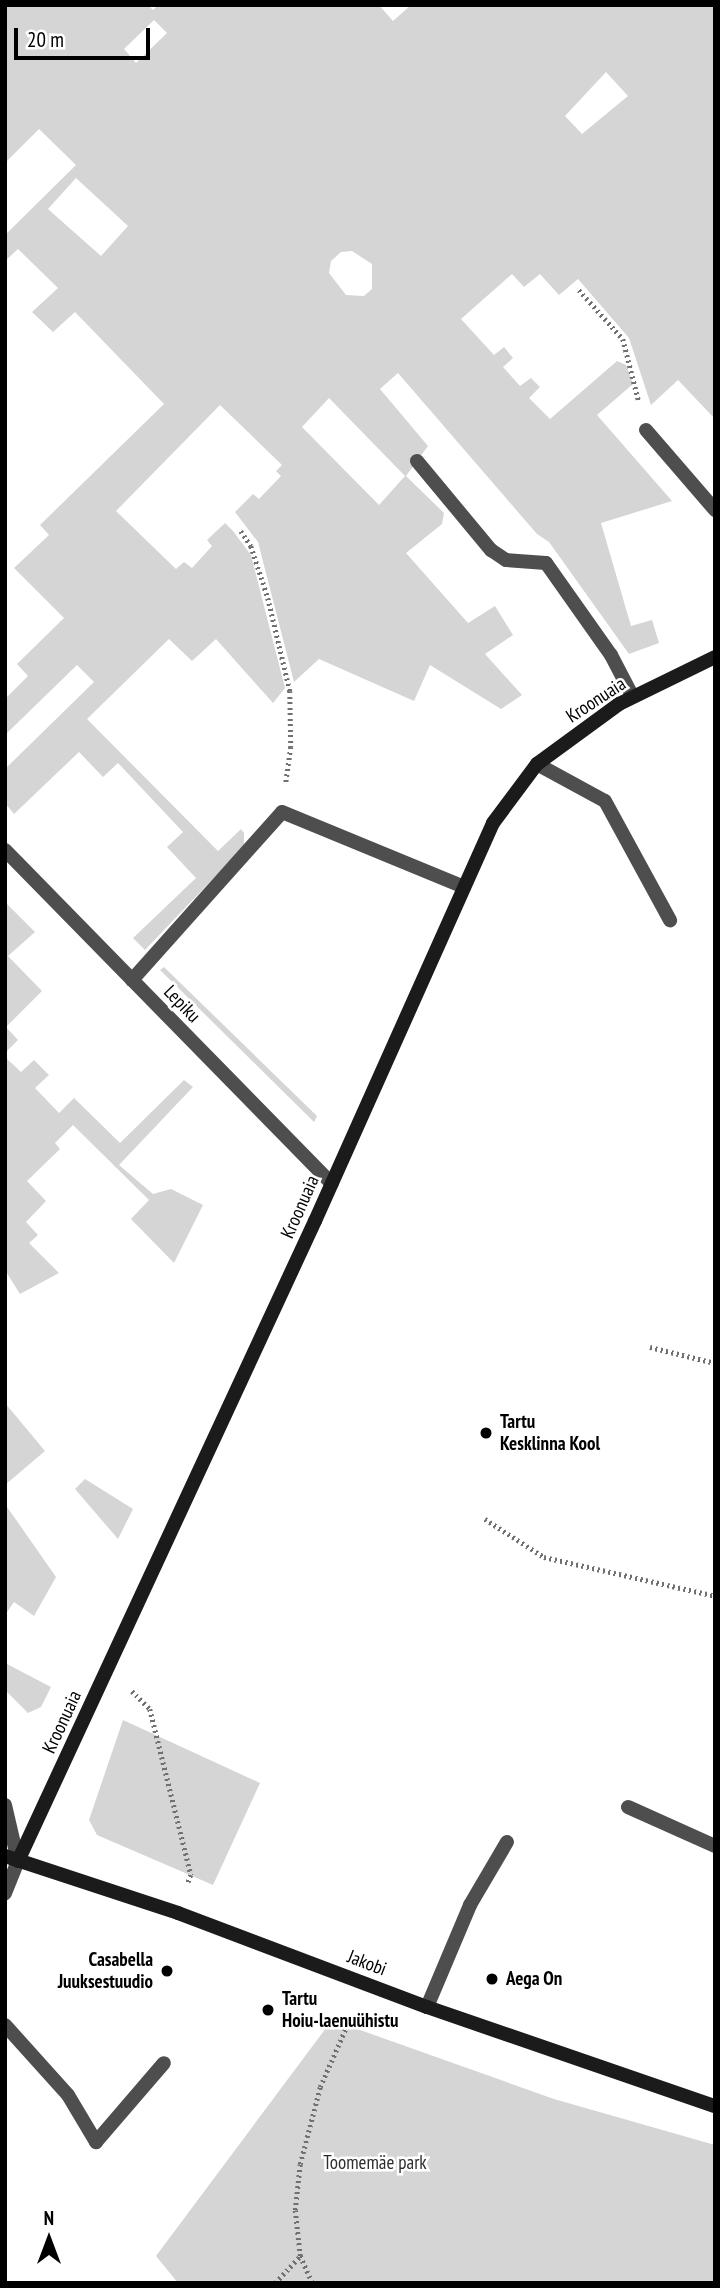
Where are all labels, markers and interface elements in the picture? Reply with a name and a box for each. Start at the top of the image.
scale bar [18,14,154,58]
text: 20 m [27,26,64,53]
street label: Kroonuaia [562,672,630,728]
street label: Lepiku [159,981,205,1027]
street label: Kroonuaia [276,1172,324,1242]
place label: Tartu Kesklinna Kool [500,1411,600,1455]
marker: Tartu Kesklinna Kool [478,1425,494,1441]
street label: Kroonuaia [38,1687,86,1757]
street label: Jakobi [344,1945,390,1981]
place label: Casabella Juuksestuudio [58,1949,153,1993]
marker: Casabella Juuksestuudio [159,1963,175,1979]
place label: Aega On [506,1968,563,1990]
marker: Aega On [484,1971,500,1987]
place label: Tartu Hoiu-laenuühistu [282,1988,399,2032]
marker: Tartu Hoiu-laenuühistu [260,2002,276,2018]
park label: Toomemäe park [323,2152,427,2174]
north arrow [14,2204,84,2274]
text: N [44,2206,54,2230]

